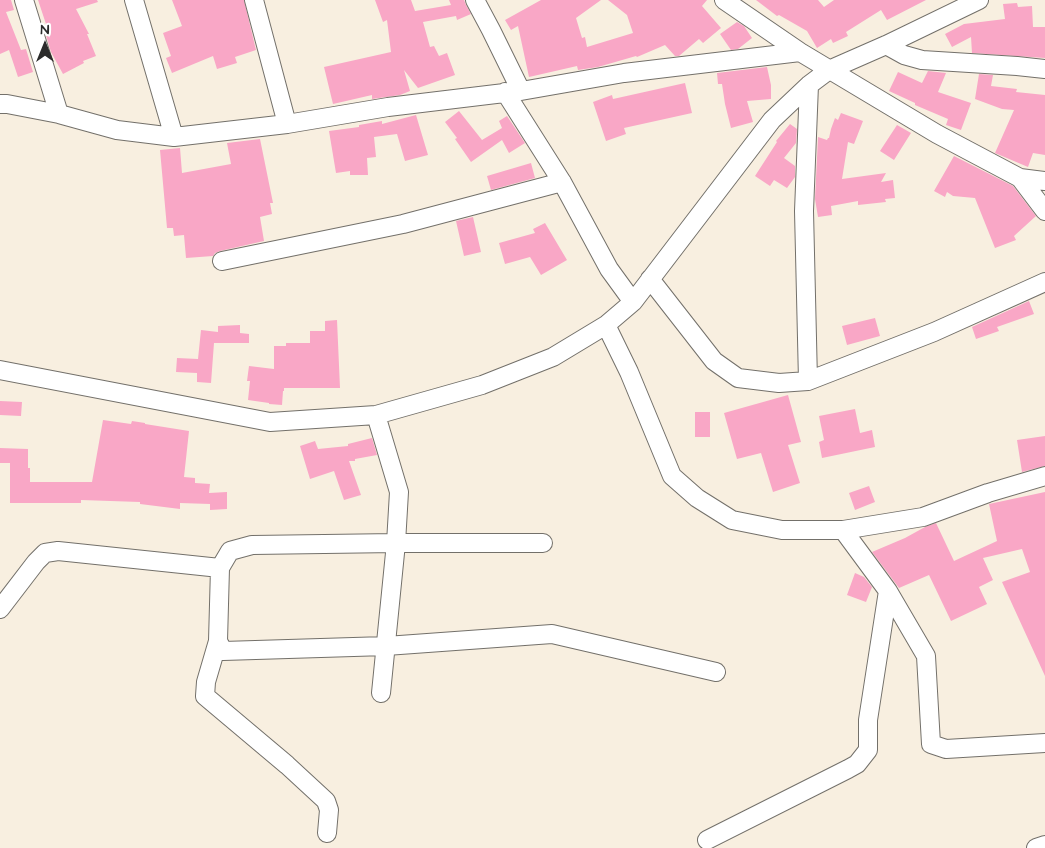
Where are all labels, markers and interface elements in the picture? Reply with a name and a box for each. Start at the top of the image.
north arrow [20,20,70,70]
text: N [41,20,49,40]

